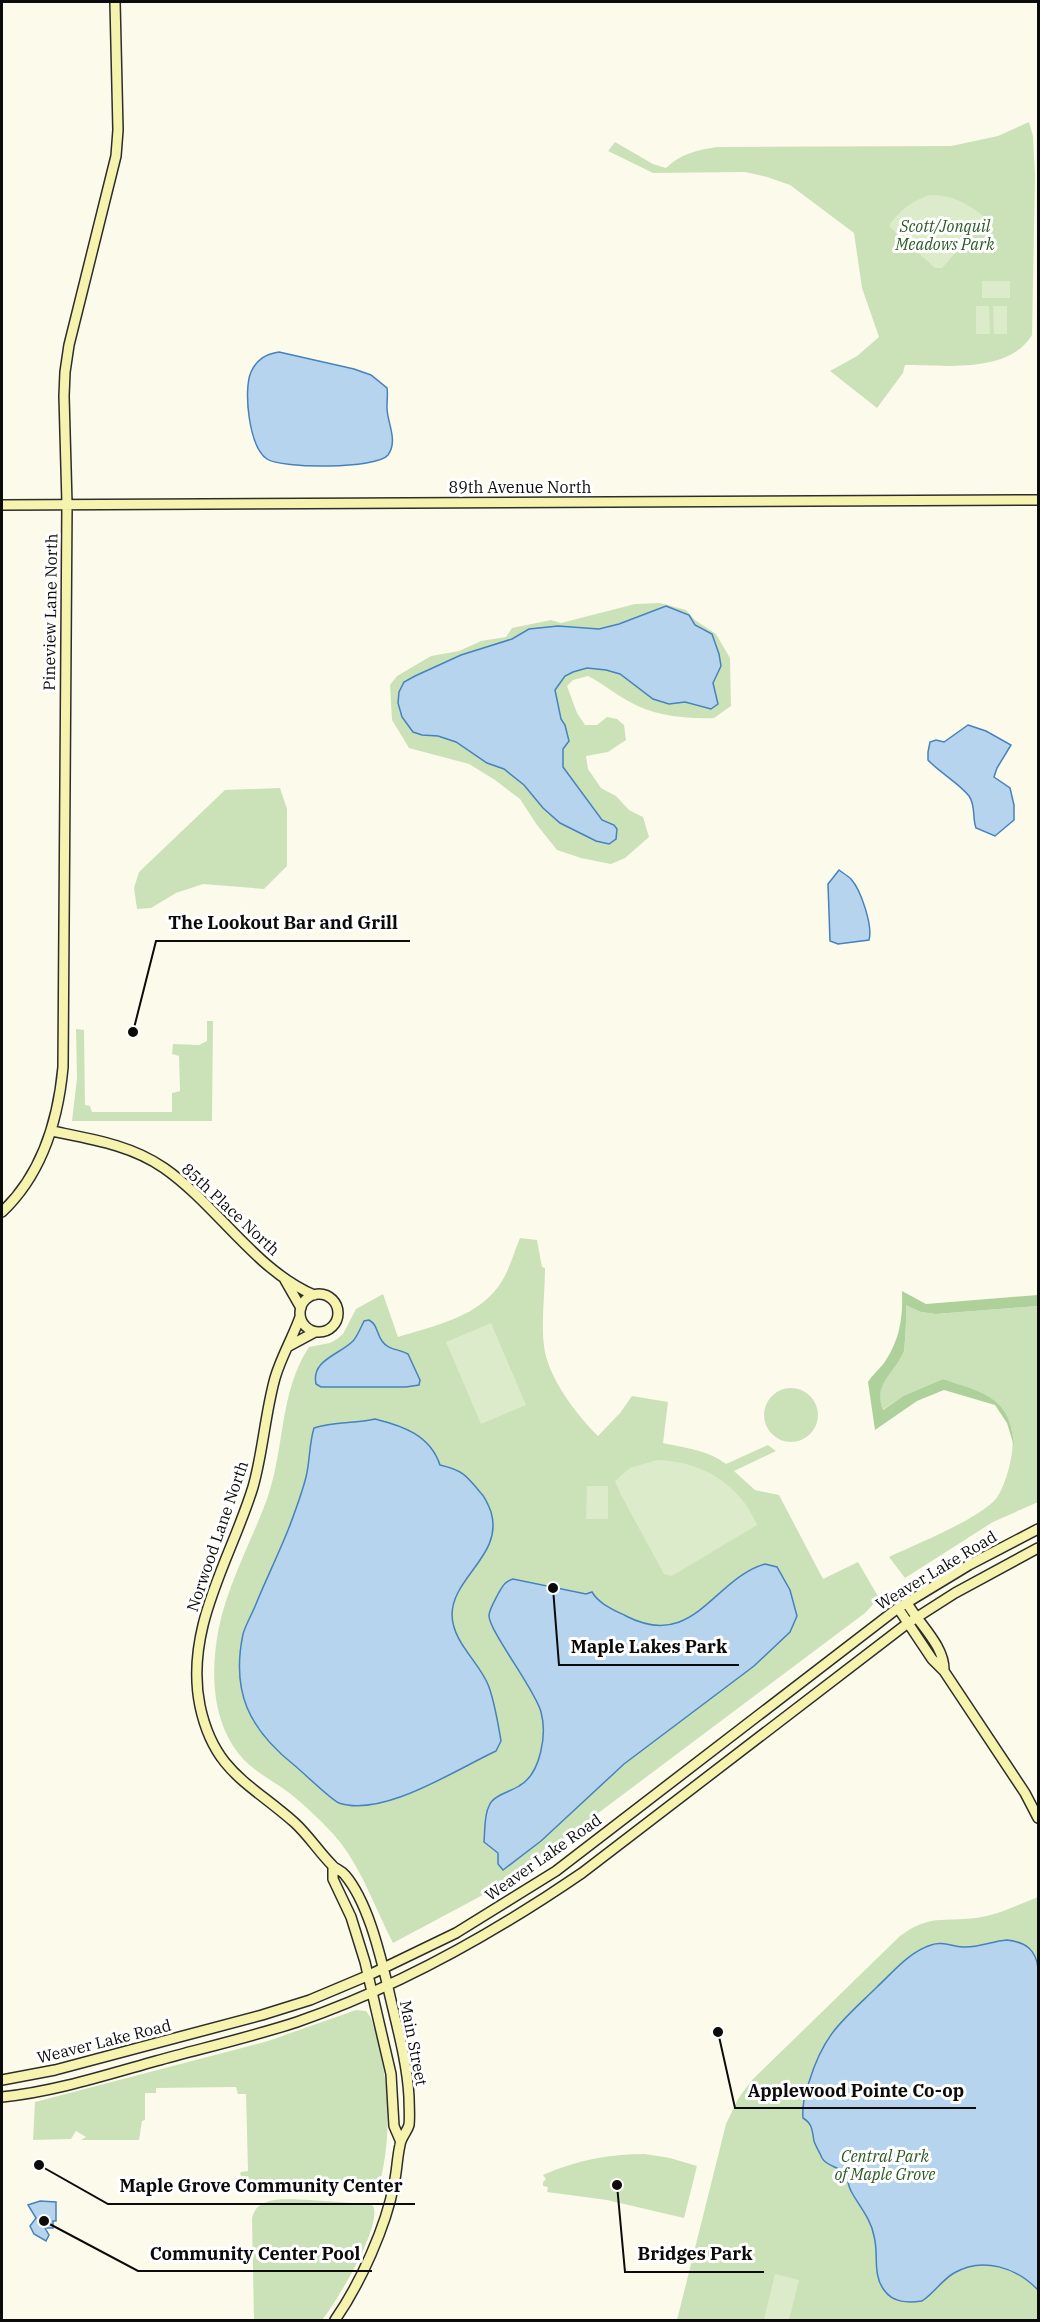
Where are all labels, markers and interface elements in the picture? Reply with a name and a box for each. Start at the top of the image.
park label: Scott/Jonquil Meadows Park [895,216,995,254]
street label: 89th Avenue North [449,477,591,497]
street label: Pineview Lane North [39,533,61,691]
callout: The Lookout Bar and Grill [156,905,410,941]
text: The Lookout Bar and Grill [168,911,398,934]
street label: 85th Place North [178,1158,284,1260]
street label: Norwood Lane North [182,1458,252,1614]
street label: Weaver Lake Road [872,1526,1000,1614]
callout: Maple Lakes Park [559,1629,739,1665]
text: Maple Lakes Park [571,1635,728,1658]
street label: Weaver Lake Road [481,1809,605,1905]
street label: Main Street [396,1999,432,2088]
street label: Weaver Lake Road [35,2015,173,2067]
callout: Applewood Pointe Co-op [735,2072,976,2108]
text: Applewood Pointe Co-op [748,2079,964,2102]
park label: Central Park of Maple Grove [835,2146,935,2184]
callout: Maple Grove Community Center [108,2168,415,2204]
text: Maple Grove Community Center [119,2174,403,2197]
callout: Community Center Pool [138,2235,372,2271]
callout: Bridges Park [625,2236,764,2272]
text: Community Center Pool [150,2242,360,2265]
text: Bridges Park [638,2242,753,2265]

